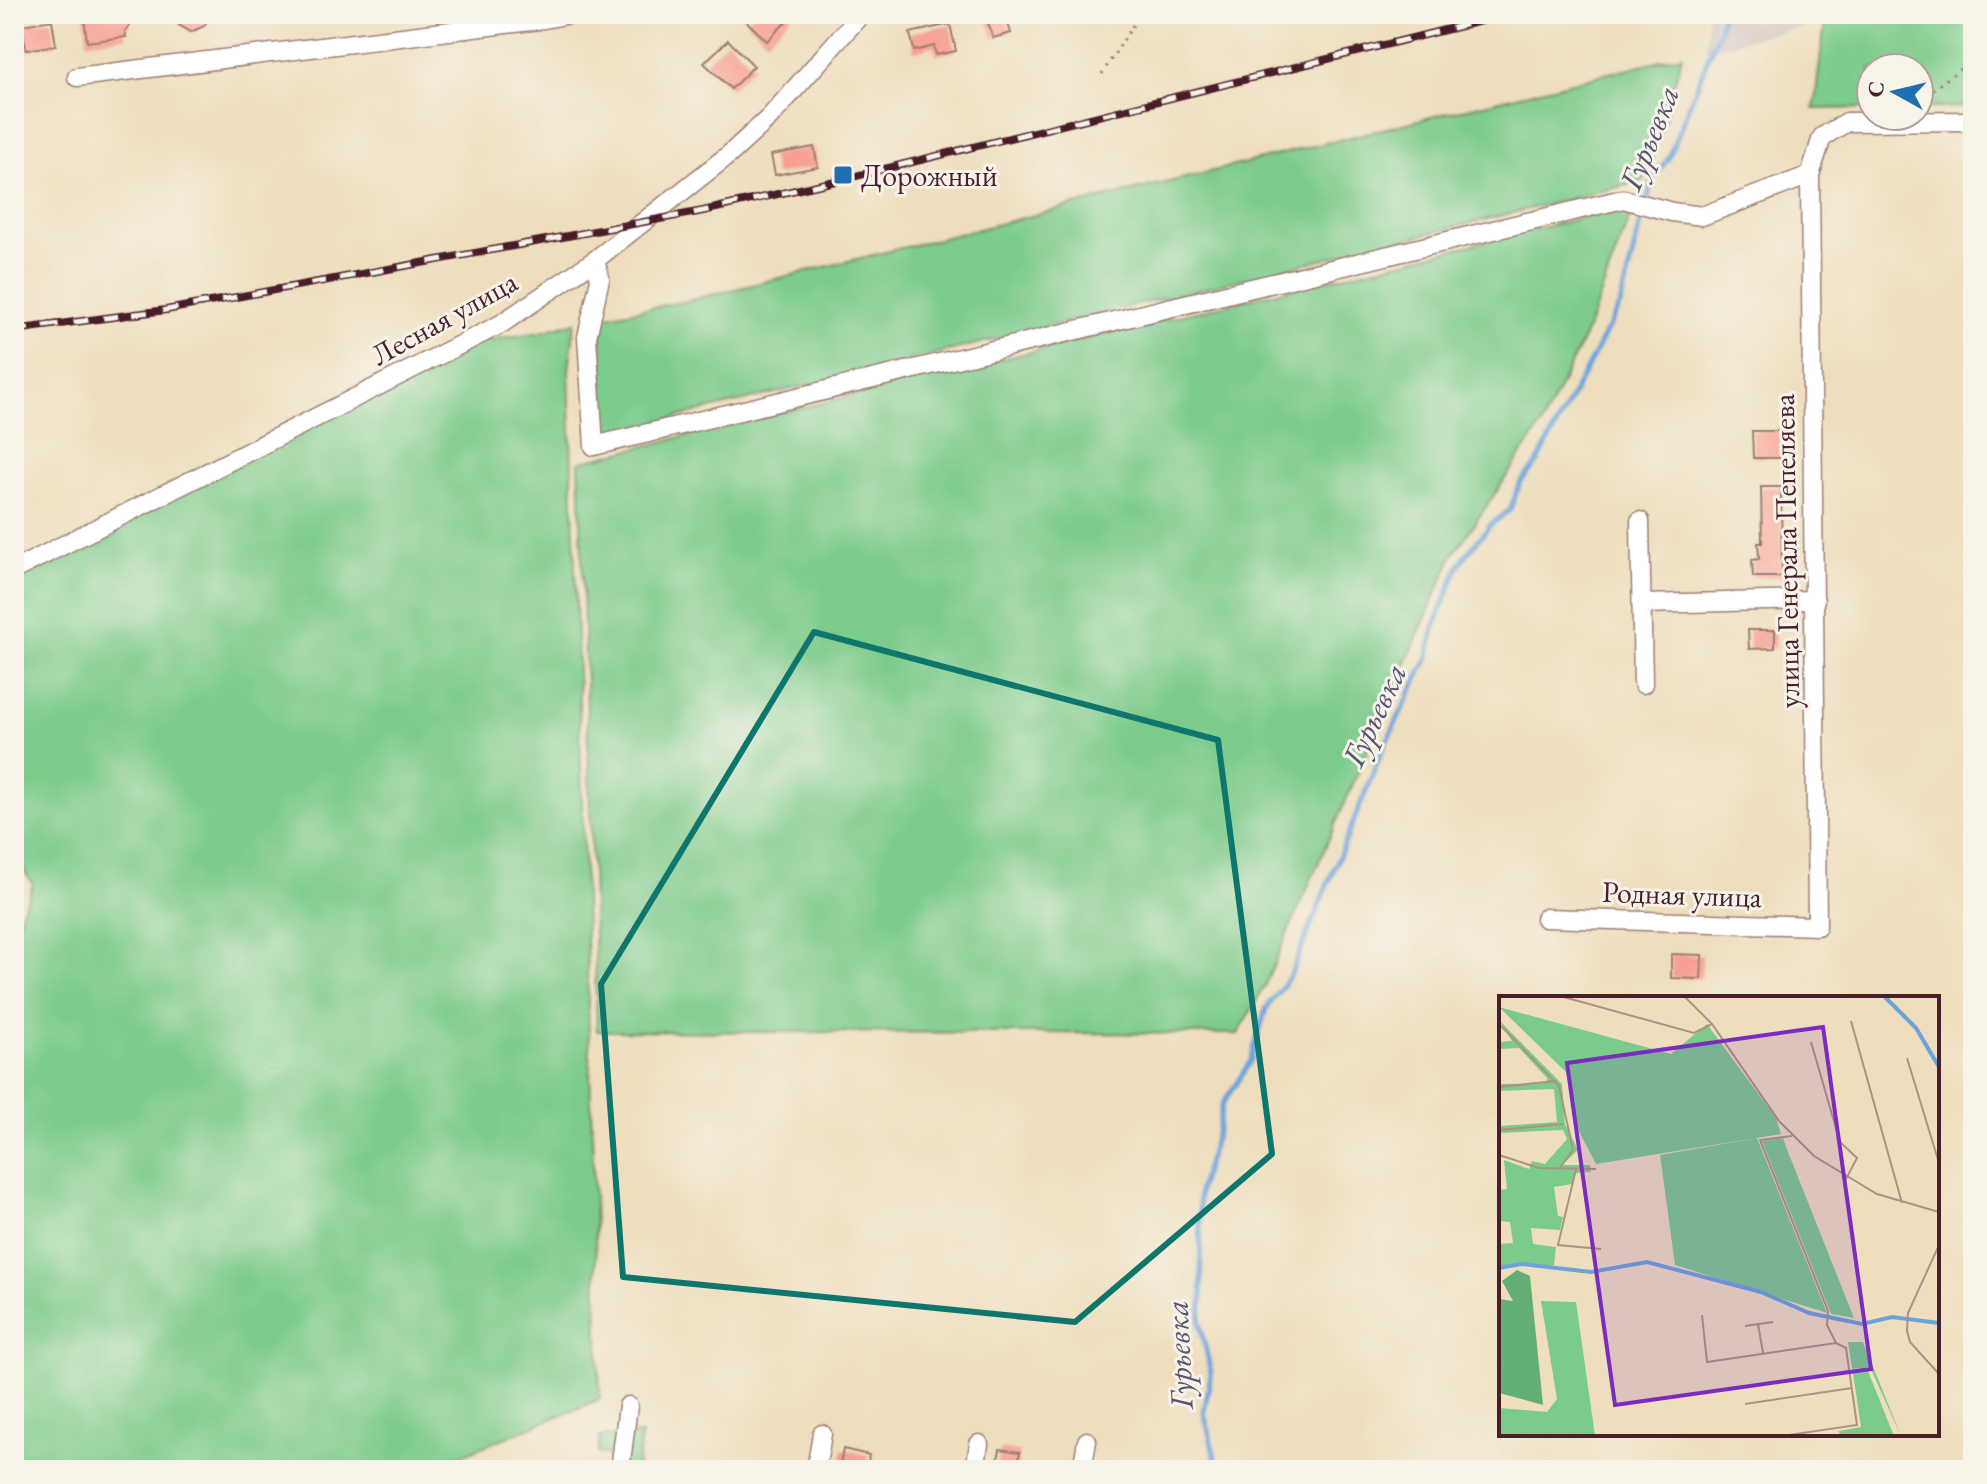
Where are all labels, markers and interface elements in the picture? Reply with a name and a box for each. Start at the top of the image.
north arrow [1855,52,1935,132]
water label: Гурьевка [1609,80,1689,197]
text: С [1860,80,1891,99]
place label: Дорожный [861,156,998,195]
marker: Дорожный [832,164,854,186]
street label: Лесная улица [364,262,524,374]
street label: улица Генерала Пепеляева [1764,393,1808,709]
water label: Гурьевка [1331,657,1416,774]
street label: Родная улица [1601,872,1763,916]
inset map [1499,996,1939,1436]
water label: Гурьевка [1155,1299,1203,1412]

